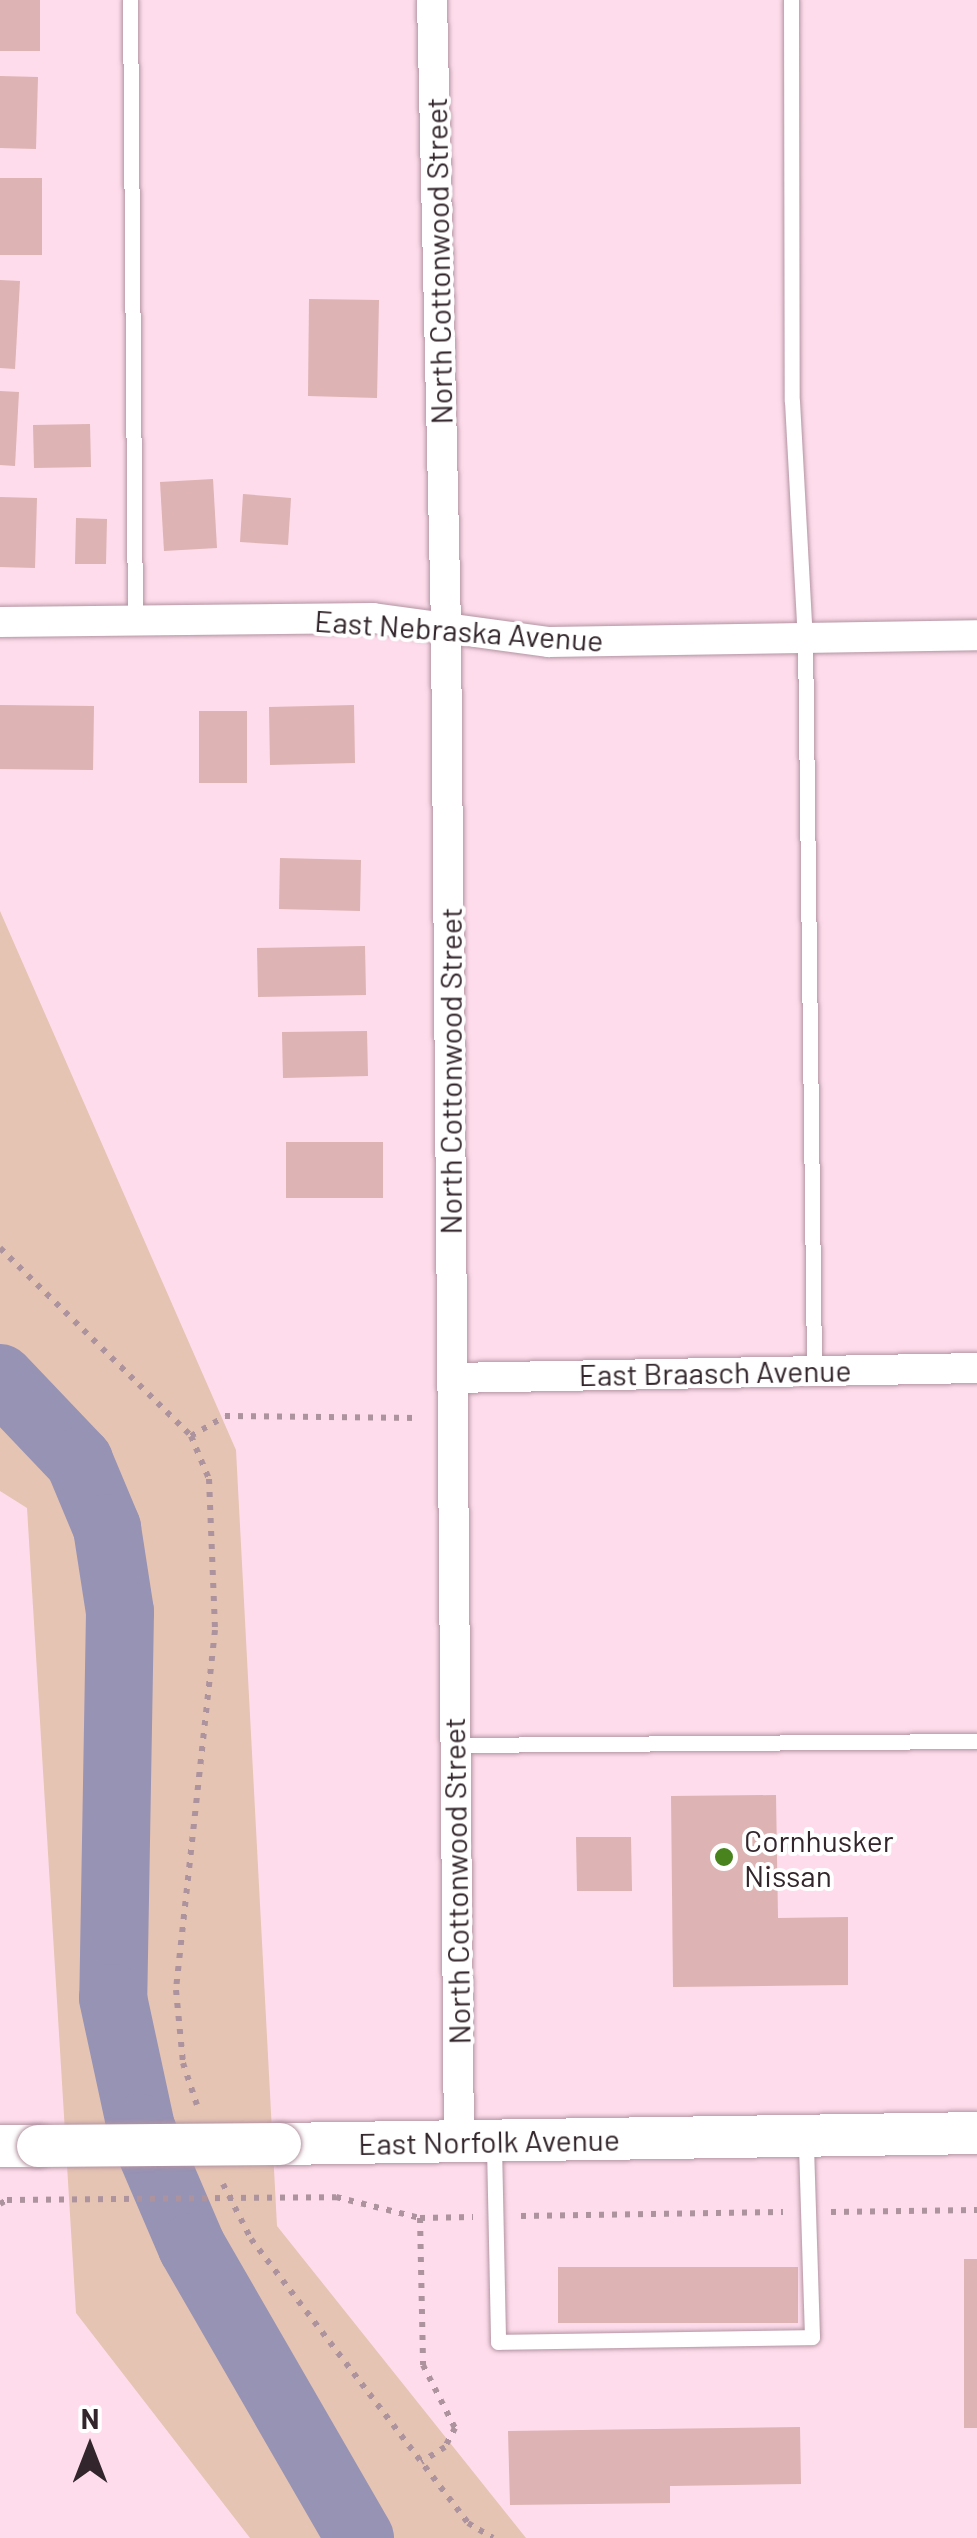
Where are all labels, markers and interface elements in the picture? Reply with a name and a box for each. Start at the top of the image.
street label: North Cottonwood Street [417,97,459,425]
street label: East Nebraska Avenue [313,602,605,658]
street label: North Cottonwood Street [432,907,468,1235]
street label: East Braasch Avenue [578,1352,852,1392]
street label: North Cottonwood Street [435,1717,477,2045]
place label: Cornhusker Nissan [744,1822,894,1892]
marker: Cornhusker Nissan [713,1846,735,1868]
street label: East Norfolk Avenue [358,2121,620,2161]
north arrow [40,2398,140,2498]
text: N [81,2401,99,2435]

